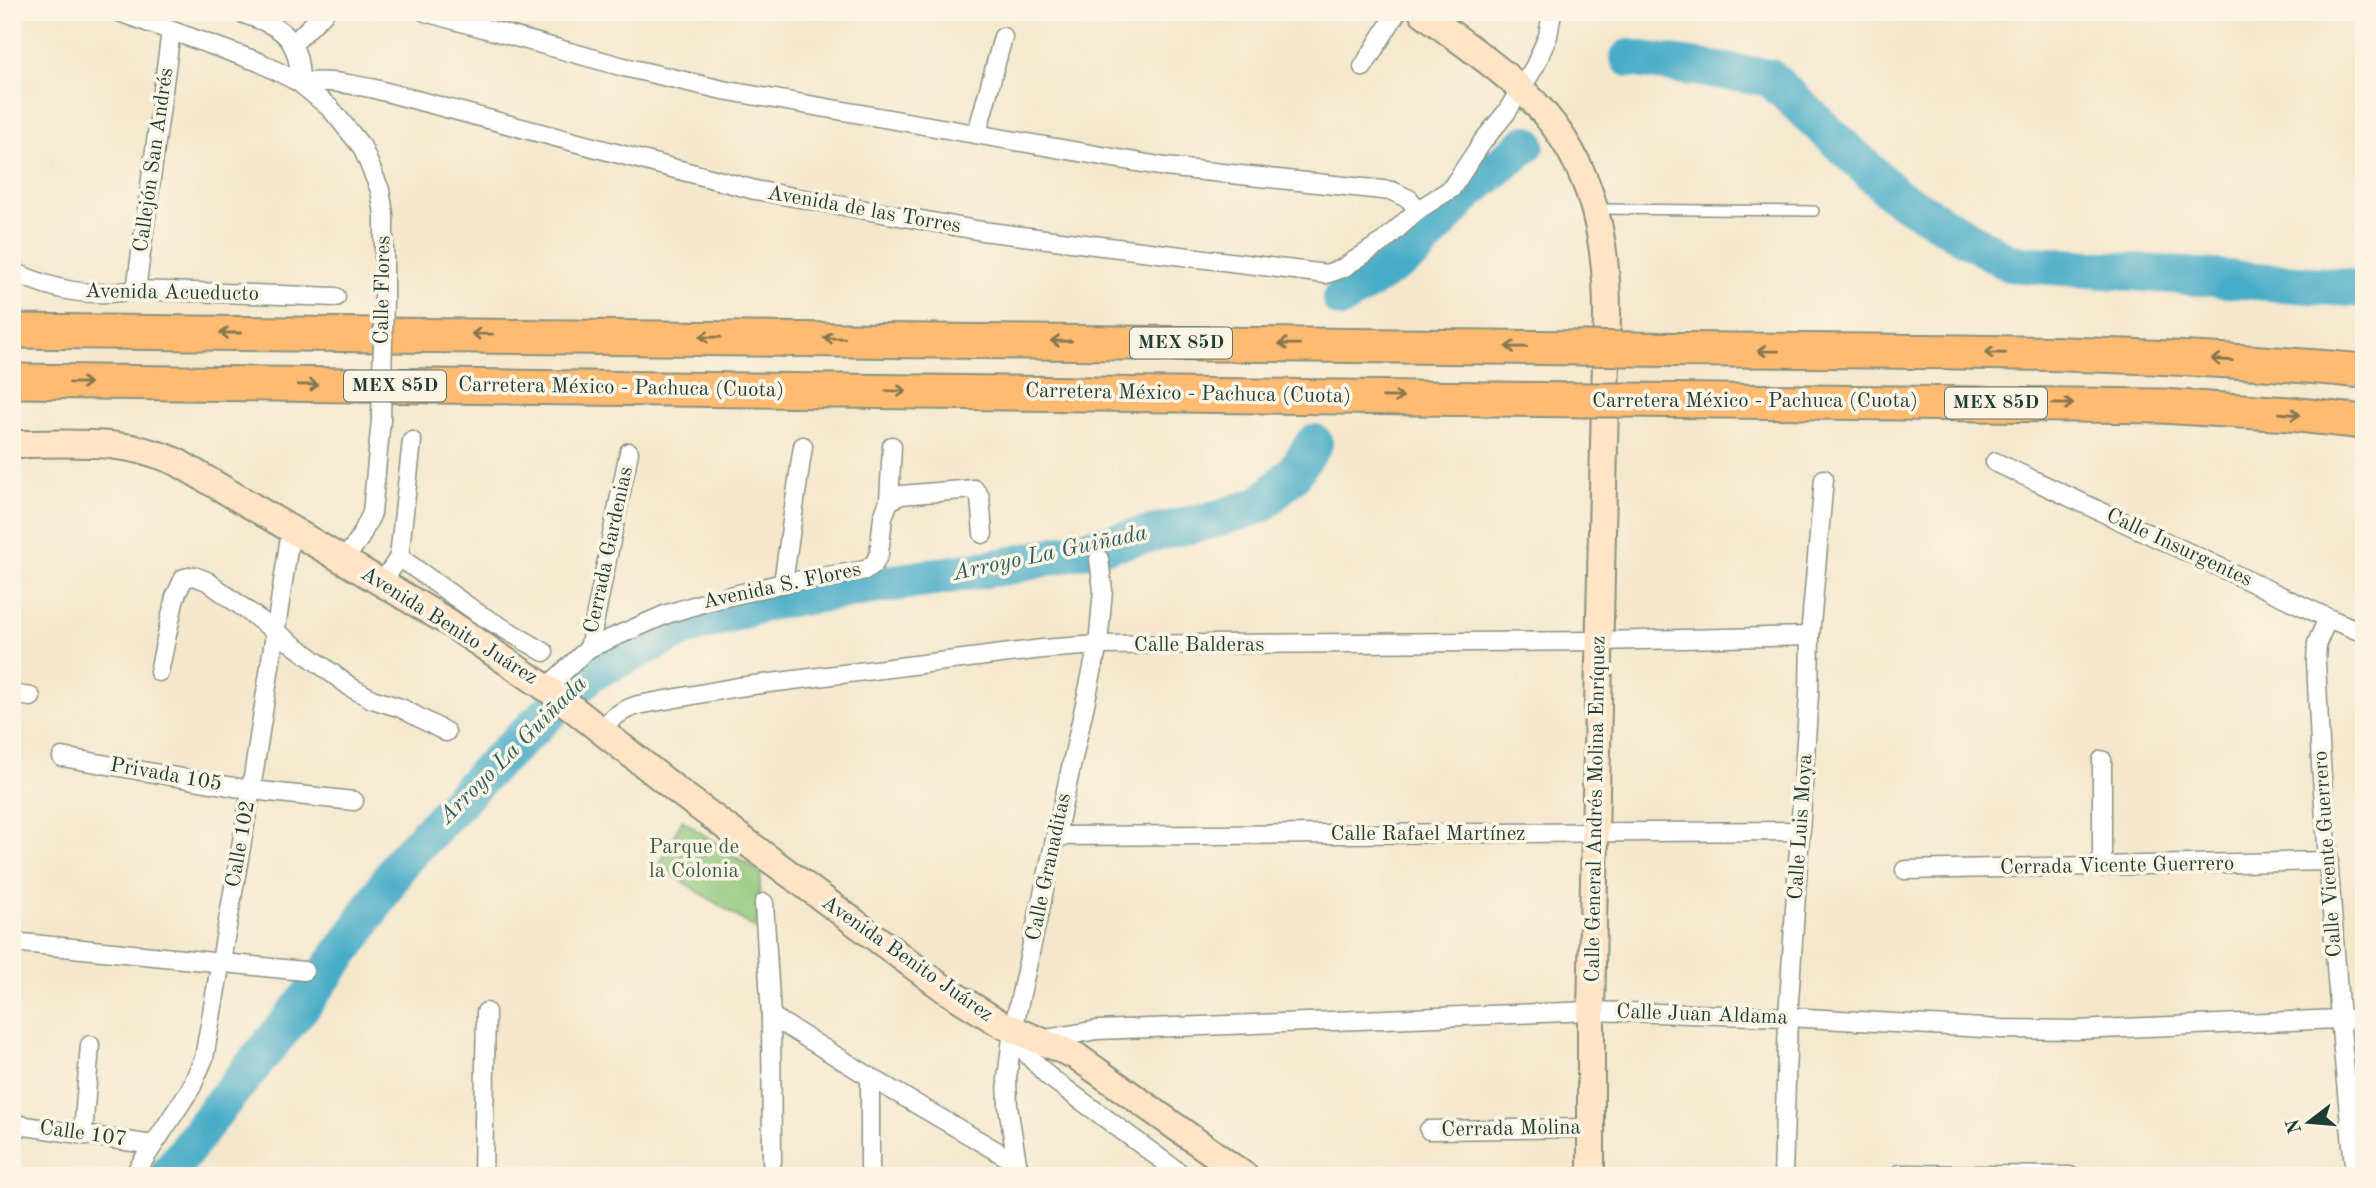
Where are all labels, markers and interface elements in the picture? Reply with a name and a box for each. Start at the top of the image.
street label: Callejón San Andrés [131,66,177,254]
street label: Avenida de las Torres [766,183,962,237]
street label: Calle Flores [372,235,394,345]
street label: Avenida Acueducto [85,281,259,305]
one-way arrow [219,326,242,340]
one-way arrow [471,328,494,341]
road number: MEX 85D [1130,328,1232,358]
one-way arrow [698,330,721,344]
one-way arrow [822,332,845,345]
one-way arrow [1050,335,1073,348]
one-way arrow [1277,337,1300,351]
one-way arrow [1505,340,1528,354]
one-way arrow [1756,344,1779,357]
one-way arrow [1984,346,2007,360]
one-way arrow [2211,353,2234,366]
road number: MEX 85D [344,370,446,402]
street label: Carretera México - Pachuca (Cuota) [458,375,784,401]
one-way arrow [69,376,92,390]
one-way arrow [296,378,319,392]
street label: Carretera México - Pachuca (Cuota) [1025,381,1351,407]
one-way arrow [884,384,907,398]
road number: MEX 85D [1945,388,2047,418]
one-way arrow [1381,390,1404,404]
street label: Carretera México - Pachuca (Cuota) [1592,391,1918,412]
one-way arrow [2051,397,2074,410]
one-way arrow [2278,408,2301,421]
street label: Cerrada Gardenias [581,465,637,635]
street label: Calle Insurgentes [2103,505,2255,591]
water label: Arroyo La Guiñada [949,521,1150,586]
street label: Avenida S. Flores [701,559,863,613]
street label: Avenida Benito Juárez [357,563,541,689]
street label: Calle Balderas [1134,635,1264,656]
street label: Calle General Andrés Molina Enríquez [1582,635,1610,983]
water label: Arroyo La Guiñada [433,672,592,830]
street label: Calle Vicente Guerrero [2310,750,2346,958]
street label: Calle Luis Moya [1785,753,1817,901]
street label: Privada 105 [108,755,224,795]
street label: Calle Granaditas [1023,791,1075,943]
street label: Calle 102 [223,799,259,889]
street label: Calle Rafael Martínez [1330,824,1526,845]
park label: Parque de la Colonia [649,837,739,882]
street label: Cerrada Vicente Guerrero [2000,853,2234,879]
street label: Avenida Benito Juárez [817,892,997,1026]
street label: Calle Juan Aldama [1616,1002,1788,1028]
north arrow [2274,1086,2344,1156]
text: N [2284,1116,2306,1136]
street label: Calle 107 [38,1117,128,1151]
street label: Cerrada Molina [1441,1117,1581,1141]

